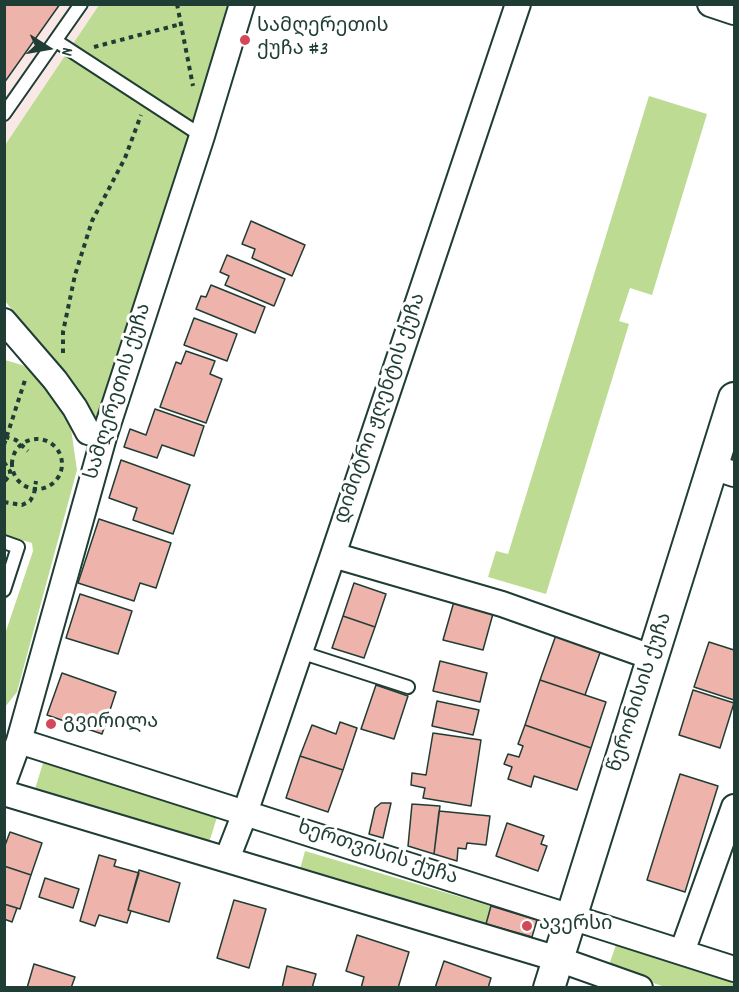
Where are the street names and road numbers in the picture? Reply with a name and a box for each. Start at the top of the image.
street label: დიმიტრი ჟღენტის ქუჩა [331,291,433,527]
street label: სამღერეთის ქუჩა [82,301,158,483]
street label: წერონისის ქუჩა [605,610,679,776]
street label: ხერთვისის ქუჩა [294,818,460,892]

